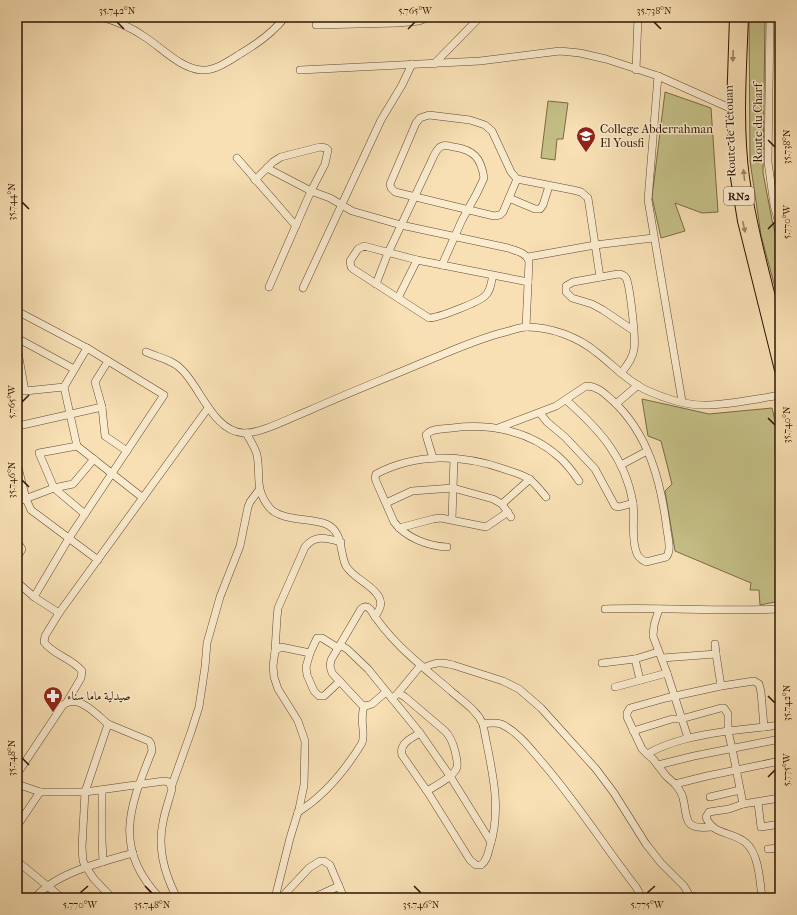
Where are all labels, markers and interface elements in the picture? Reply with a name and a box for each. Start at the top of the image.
text: 35.742°N [99,5,136,17]
text: 5.765°W [398,5,433,17]
text: 35.738°N [637,5,672,17]
one-way arrow [730,50,737,62]
street label: Route du Charf [751,80,765,163]
street label: Route de Tétouan [721,85,739,177]
place label: College Abderrahman El Yousfi [600,122,713,150]
school or university icon: College Abderrahman El Yousfi [575,125,597,153]
text: 35.738°N [781,129,793,164]
one-way arrow [741,169,747,181]
text: 35.744°N [6,183,18,221]
road number: RN2 [724,187,754,205]
text: 5.770°W [781,204,793,239]
one-way arrow [742,221,748,233]
text: 5.765°W [6,384,18,419]
text: 35.740°N [781,406,793,444]
text: 35.746°N [6,461,18,498]
text: 35.742°N [781,684,793,721]
pharmacy icon: صيدلية ماما سناء [42,685,64,713]
place label: صيدلية ماما سناء [67,689,131,703]
text: 35.748°N [6,739,18,776]
text: 5.775°W [781,752,793,787]
text: 5.770°W [63,899,98,911]
text: 35.748°N [134,899,171,911]
text: 35.746°N [403,899,440,911]
text: 5.775°W [630,899,665,911]

